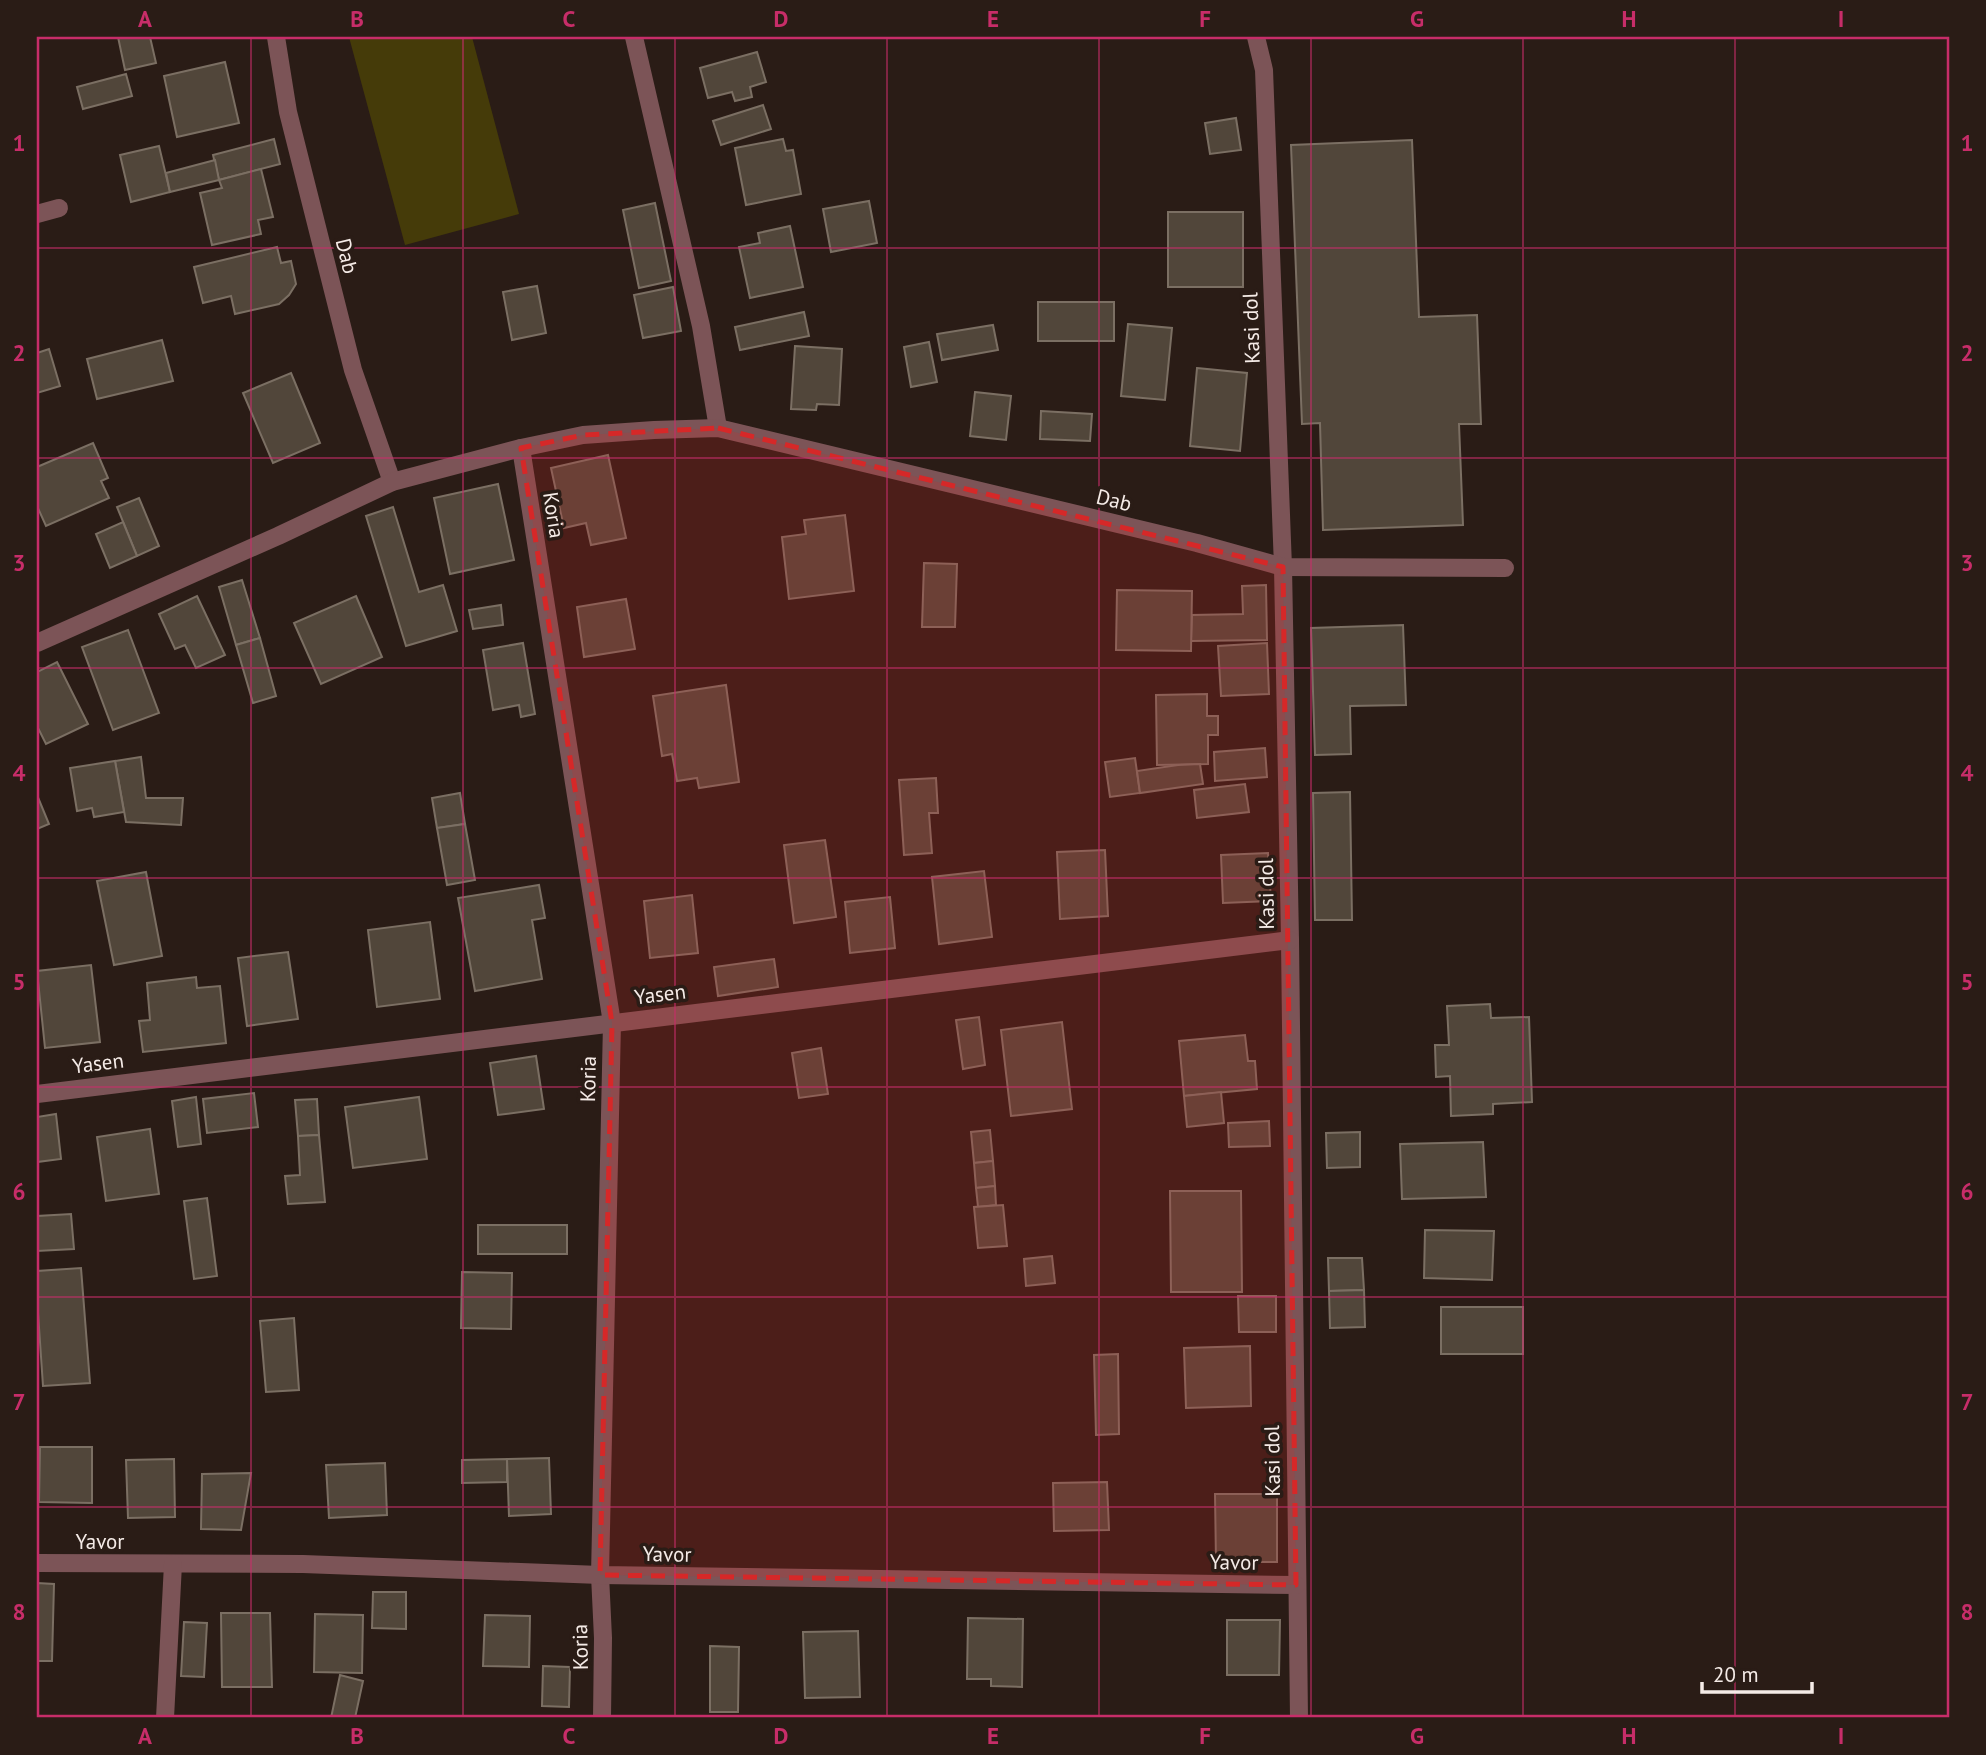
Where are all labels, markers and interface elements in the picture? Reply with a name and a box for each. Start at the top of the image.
text: A [138,4,152,33]
text: B [350,4,364,33]
text: C [563,4,576,33]
text: D [774,4,788,33]
text: E [987,4,999,33]
text: F [1199,4,1211,33]
text: G [1410,4,1424,33]
text: H [1622,4,1636,33]
text: I [1838,4,1844,33]
text: 1 [12,128,26,157]
text: 1 [1960,128,1974,157]
street label: Dab [330,236,364,276]
street label: Kasi dol [1236,292,1266,364]
text: 2 [12,338,26,367]
text: 2 [1960,338,1974,367]
street label: Dab [1094,483,1134,517]
street label: Koria [537,490,571,540]
text: 3 [12,548,26,577]
text: 3 [1960,548,1974,577]
text: 4 [12,758,26,787]
text: 4 [1960,758,1974,787]
street label: Kasi dol [1252,858,1280,930]
text: 5 [12,967,26,996]
text: 5 [1960,967,1974,996]
street label: Yasen [633,977,687,1011]
street label: Yasen [71,1046,125,1080]
street label: Koria [574,1056,602,1102]
text: 6 [12,1177,26,1206]
text: 6 [1960,1177,1974,1206]
text: 7 [12,1387,26,1416]
text: 7 [1960,1387,1974,1416]
street label: Kasi dol [1258,1425,1286,1497]
street label: Yavor [76,1528,124,1555]
street label: Yavor [642,1540,692,1568]
street label: Yavor [1209,1548,1259,1576]
text: 8 [12,1597,26,1626]
text: 8 [1960,1597,1974,1626]
street label: Koria [566,1624,594,1670]
scale bar [1702,1650,1813,1694]
text: 20 m [1713,1661,1759,1688]
text: A [138,1721,152,1750]
text: B [350,1721,364,1750]
text: C [563,1721,576,1750]
text: D [774,1721,788,1750]
text: E [987,1721,999,1750]
text: F [1199,1721,1211,1750]
text: G [1410,1721,1424,1750]
text: H [1622,1721,1636,1750]
text: I [1838,1721,1844,1750]

